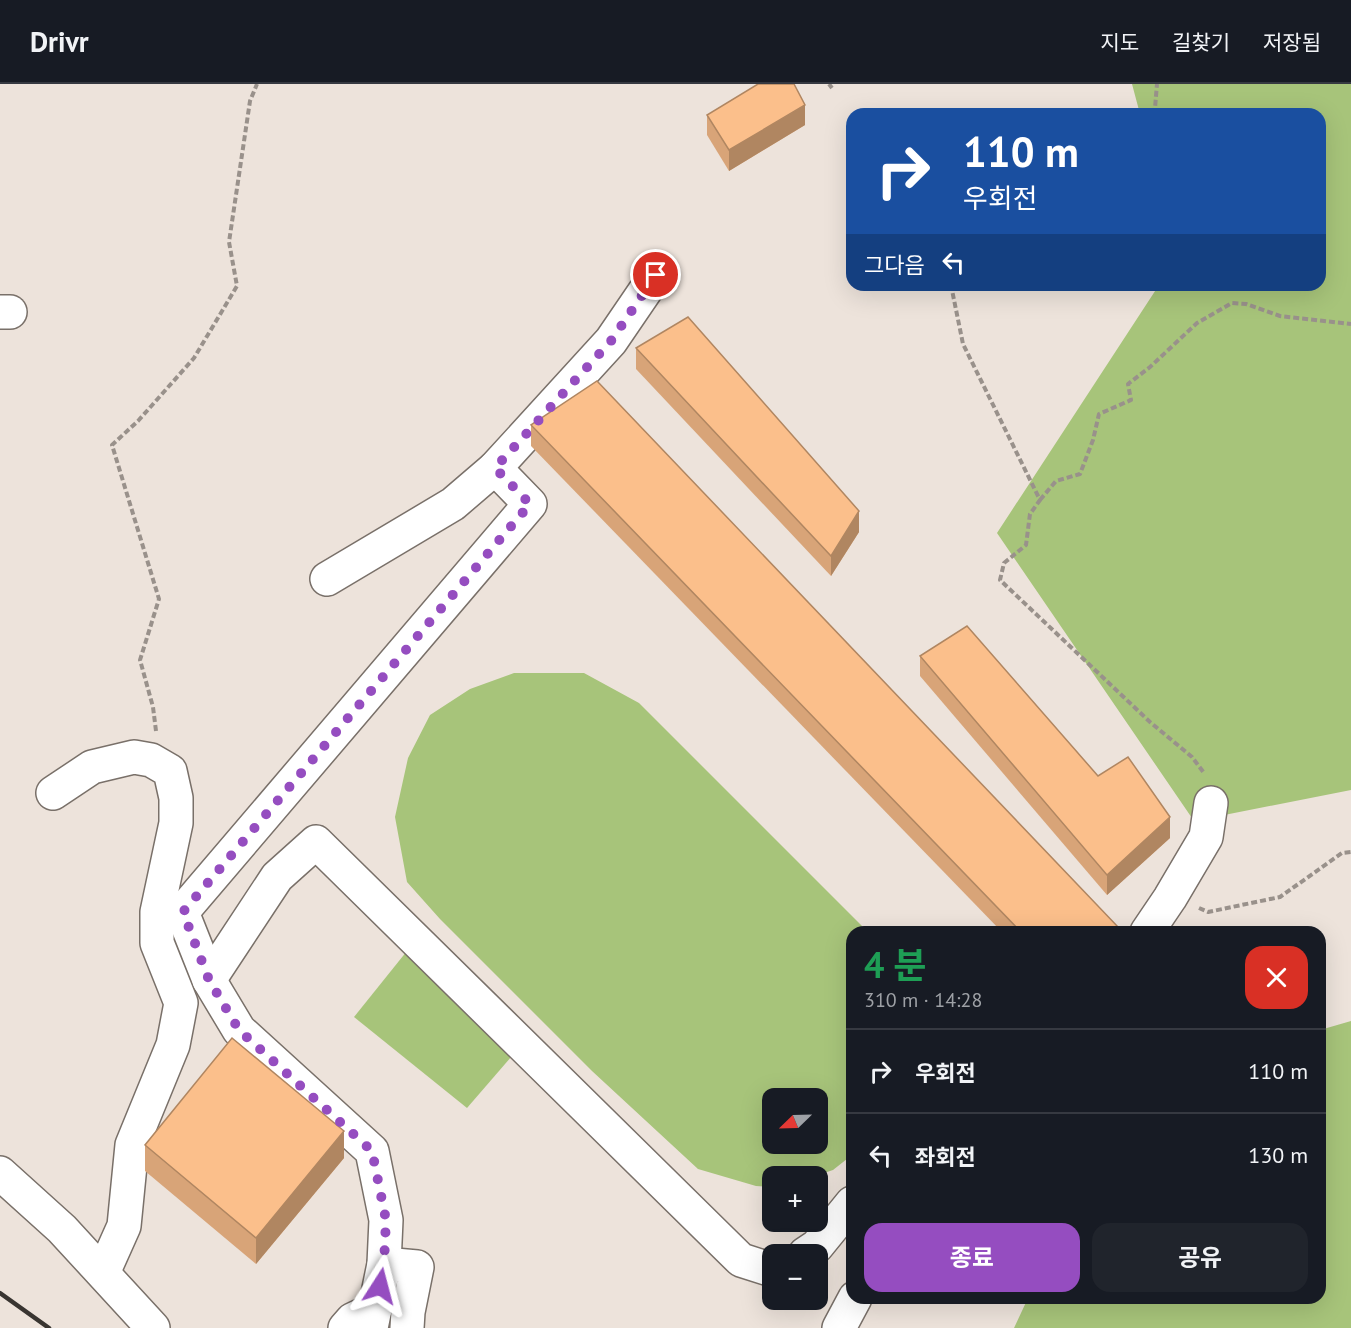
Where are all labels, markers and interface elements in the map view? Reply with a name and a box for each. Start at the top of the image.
text: Drivr [30,23,89,60]
text: 지도 [1100,29,1139,56]
text: 길찾기 [1172,29,1230,56]
text: 저장됨 [1263,29,1321,56]
text: 110 m [963,124,1079,179]
icon: right [864,132,942,210]
text: 우회전 [963,181,1038,215]
icon: left [937,246,970,279]
pin [630,249,681,300]
text: 그다음 [864,251,925,279]
icon: arrive [639,258,672,291]
text: 4 분 [864,941,927,988]
button: close [1245,946,1308,1009]
text: 310 m · 14:28 [864,987,982,1013]
icon: right [864,1055,897,1088]
text: 110 m [1248,1057,1308,1085]
text: 우회전 [915,1059,976,1087]
north arrow [762,1088,828,1154]
map controls [762,1088,828,1310]
icon: left [864,1139,897,1172]
text: 130 m [1248,1141,1308,1169]
text: 좌회전 [915,1143,976,1171]
button: + [762,1166,828,1232]
button: 종료 [864,1223,1080,1292]
button: 공유 [1092,1223,1308,1292]
button: − [762,1244,828,1310]
position arrow [348,1254,412,1318]

